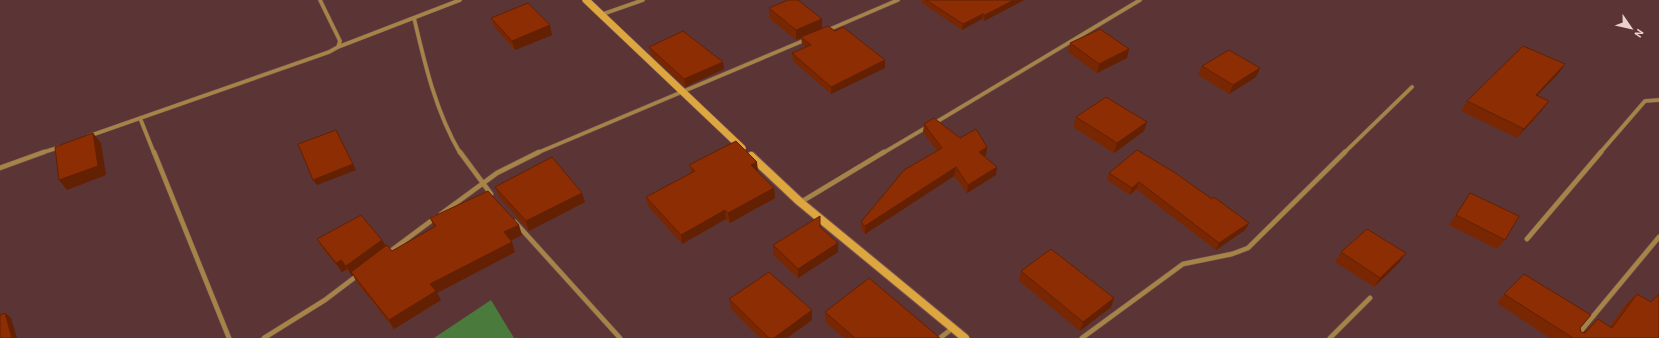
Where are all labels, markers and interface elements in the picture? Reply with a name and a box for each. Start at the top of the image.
north arrow [1611,8,1651,48]
text: N [1631,26,1646,40]

